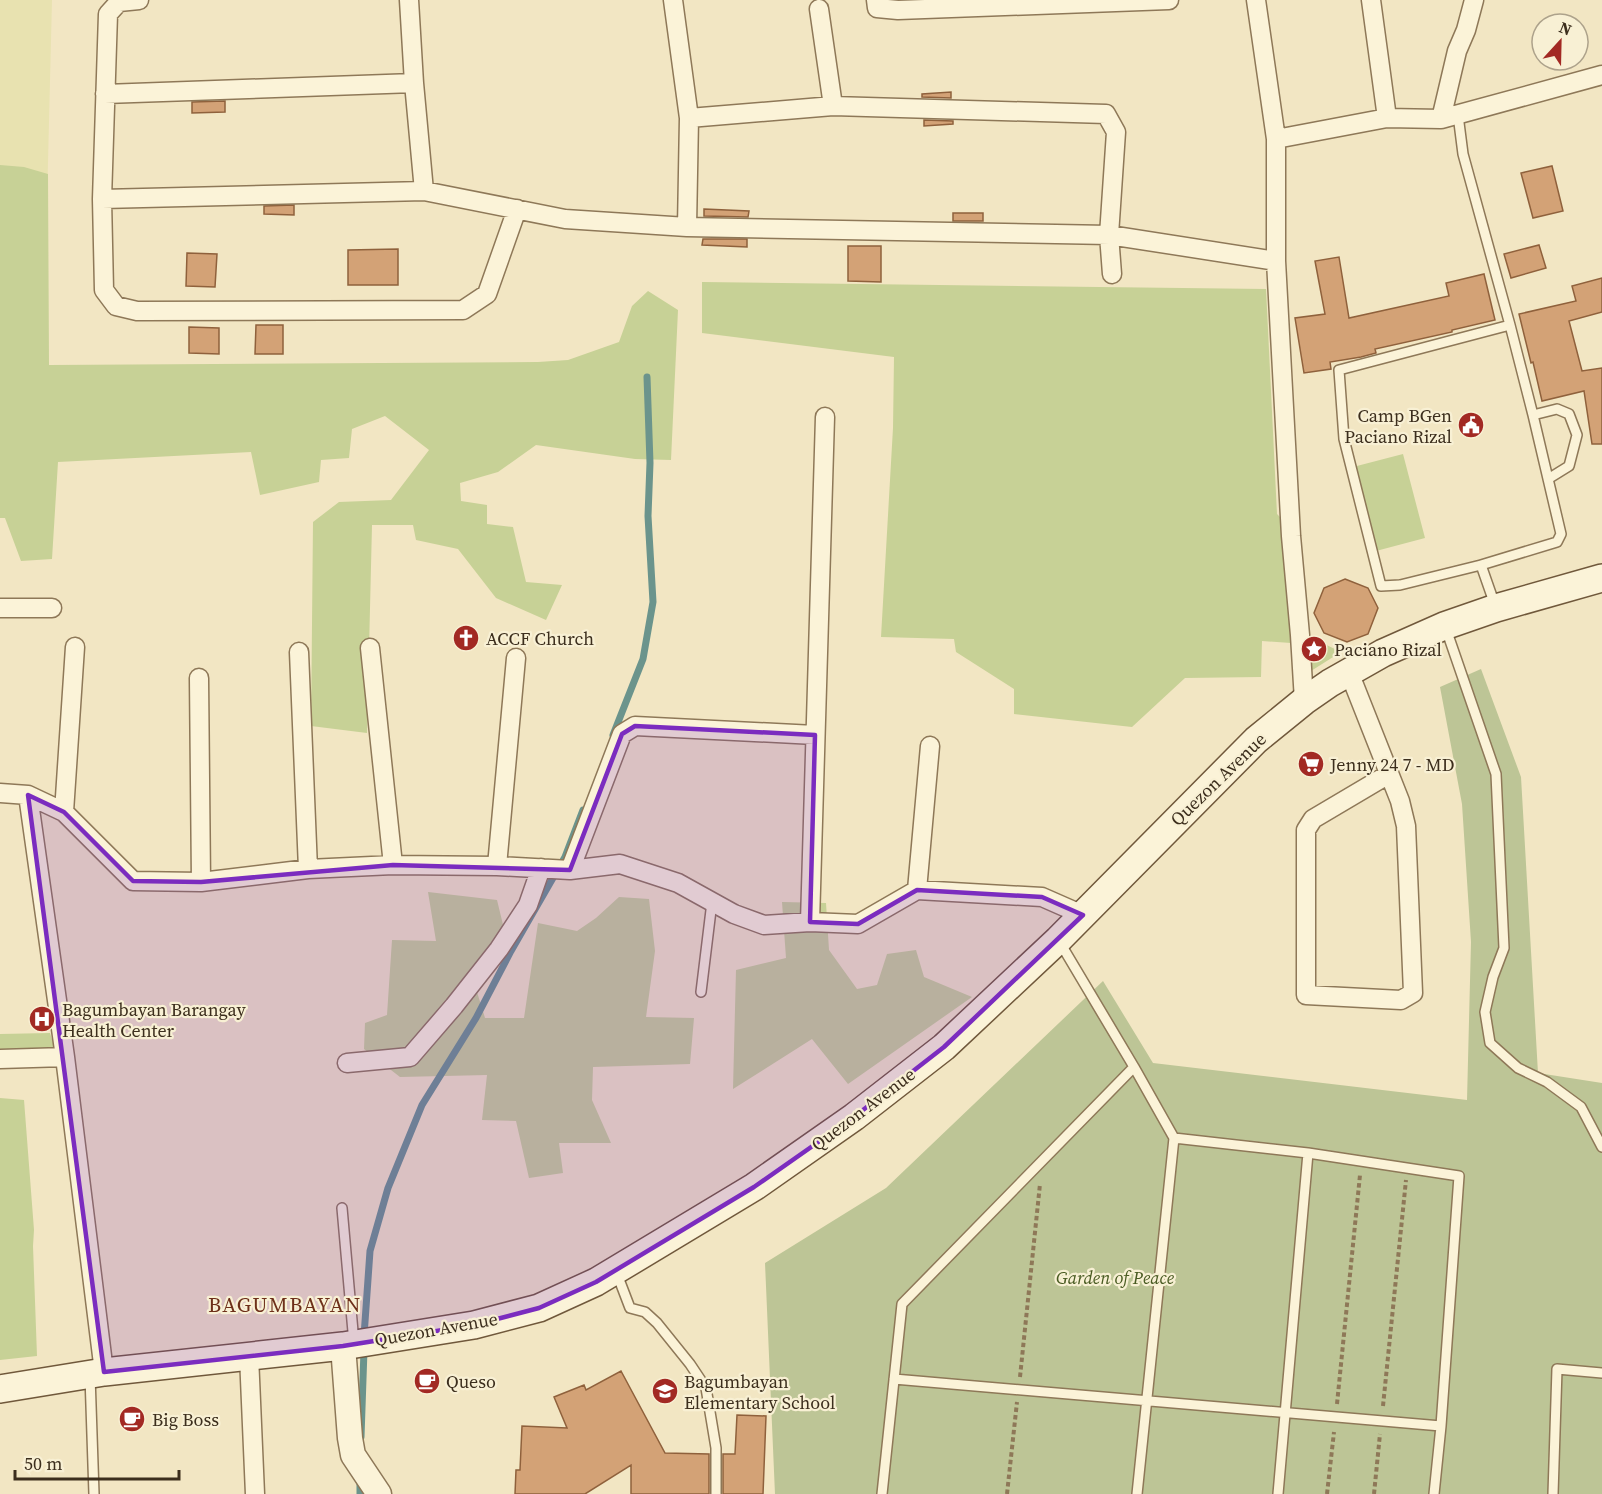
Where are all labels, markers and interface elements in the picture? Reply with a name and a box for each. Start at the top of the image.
north arrow [1530,12,1590,72]
text: N [1556,16,1575,41]
place label: Camp BGen Paciano Rizal [1344,403,1452,449]
public building icon: Camp BGen Paciano Rizal [1456,410,1486,440]
church icon: ACCF Church [451,623,481,653]
place label: ACCF Church [486,626,594,651]
place icon: Paciano Rizal [1299,634,1329,664]
place label: Paciano Rizal [1334,637,1442,662]
street label: Quezon Avenue [1165,727,1271,831]
supermarket icon: Jenny 24 7 - MD [1296,749,1326,779]
place label: Jenny 24 7 - MD [1329,752,1454,777]
place label: Bagumbayan Barangay Health Center [62,997,247,1043]
hospital icon: Bagumbayan Barangay Health Center [27,1004,57,1034]
street label: Quezon Avenue [806,1062,920,1156]
park label: Garden of Peace [1056,1265,1175,1290]
district label: BAGUMBAYAN [208,1290,362,1319]
street label: Quezon Avenue [373,1306,499,1352]
cafe icon: Queso [412,1366,442,1396]
place label: Queso [446,1369,496,1394]
place label: Bagumbayan Elementary School [684,1369,835,1415]
school or university icon: Bagumbayan Elementary School [650,1376,680,1406]
cafe icon: Big Boss [117,1404,147,1434]
place label: Big Boss [152,1407,219,1432]
scale bar [15,1443,178,1481]
text: 50 m [24,1451,62,1476]

